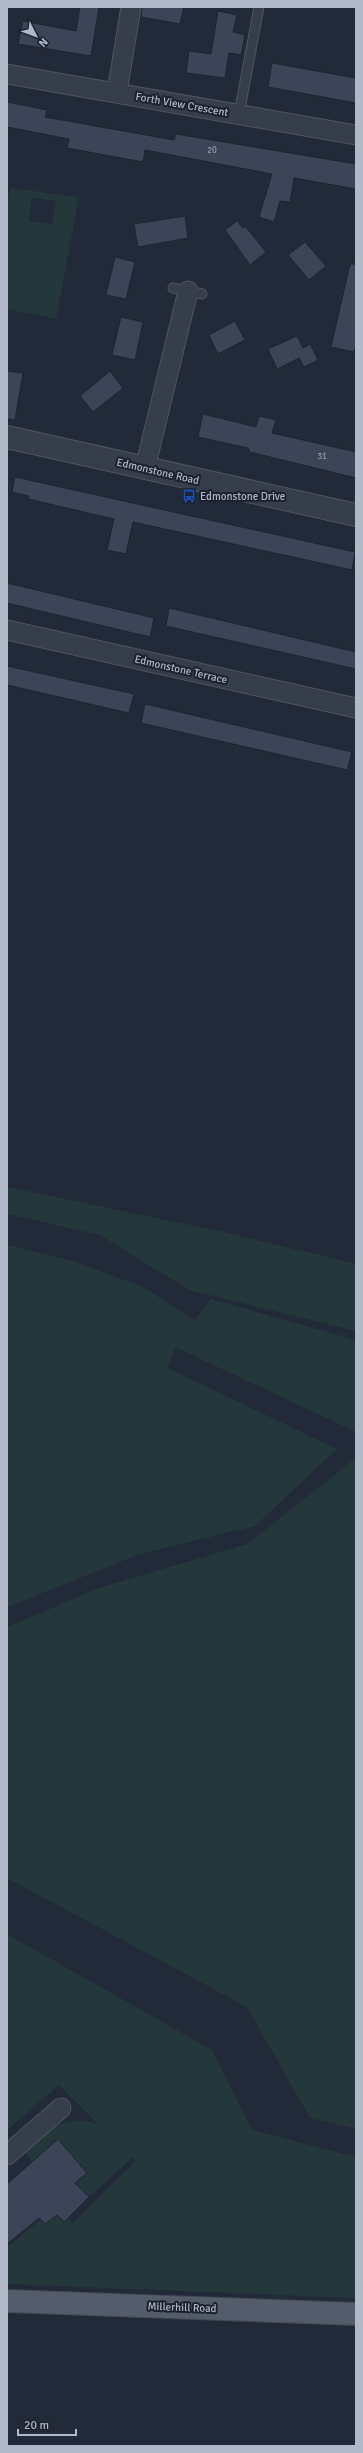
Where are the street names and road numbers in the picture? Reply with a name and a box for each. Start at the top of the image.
street label: Forth View Crescent [134,90,229,119]
street label: Edmonstone Road [115,456,201,487]
street label: Edmonstone Terrace [133,652,229,686]
street label: Millerhill Road [147,2300,217,2315]

